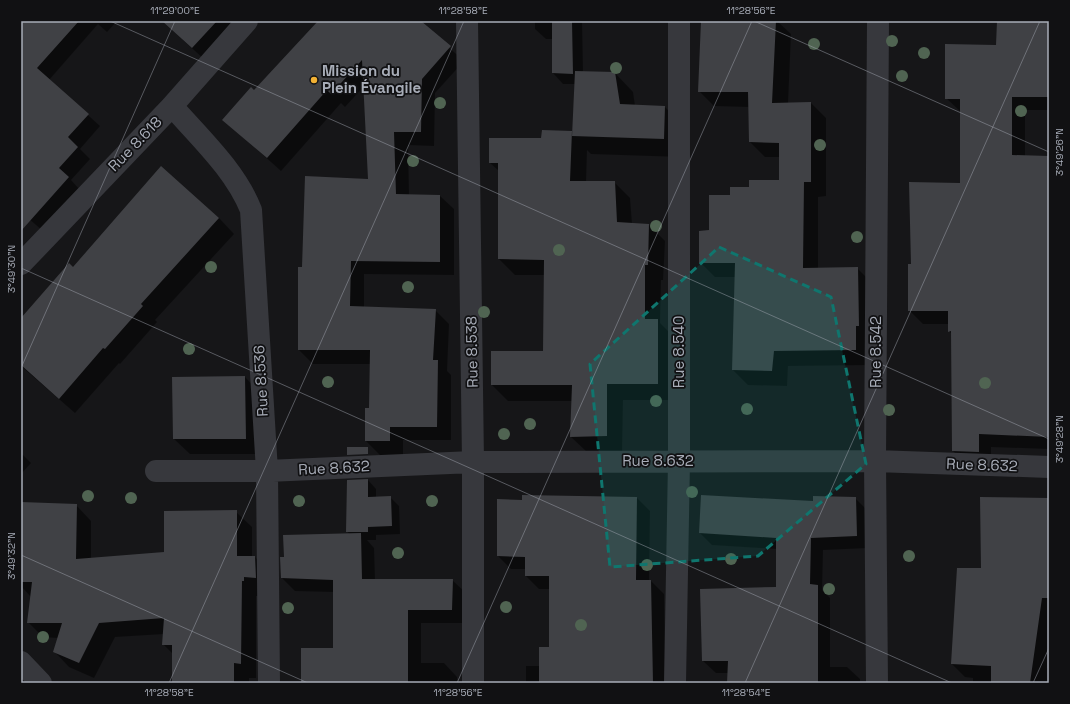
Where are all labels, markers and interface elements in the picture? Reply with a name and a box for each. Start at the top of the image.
text: 11°29'00"E [150,4,200,17]
text: 11°28'58"E [438,4,488,17]
text: 11°28'56"E [727,4,776,17]
place label: Mission du Plein Évangile [322,61,422,97]
marker: Mission du Plein Évangile [309,75,319,85]
street label: Rue 8.618 [104,112,165,175]
text: 3°49'26"N [1053,128,1066,176]
text: 3°49'30"N [5,245,18,293]
street label: Rue 8.538 [461,316,482,388]
street label: Rue 8.540 [669,316,688,388]
street label: Rue 8.542 [866,316,885,388]
street label: Rue 8.536 [249,345,272,417]
text: 3°49'28"N [1053,415,1066,463]
street label: Rue 8.632 [622,451,694,470]
street label: Rue 8.632 [946,454,1018,475]
street label: Rue 8.632 [298,456,370,479]
text: 3°49'32"N [5,532,18,580]
text: 11°28'58"E [144,686,194,699]
text: 11°28'56"E [434,686,483,699]
text: 11°28'54"E [722,686,771,699]

